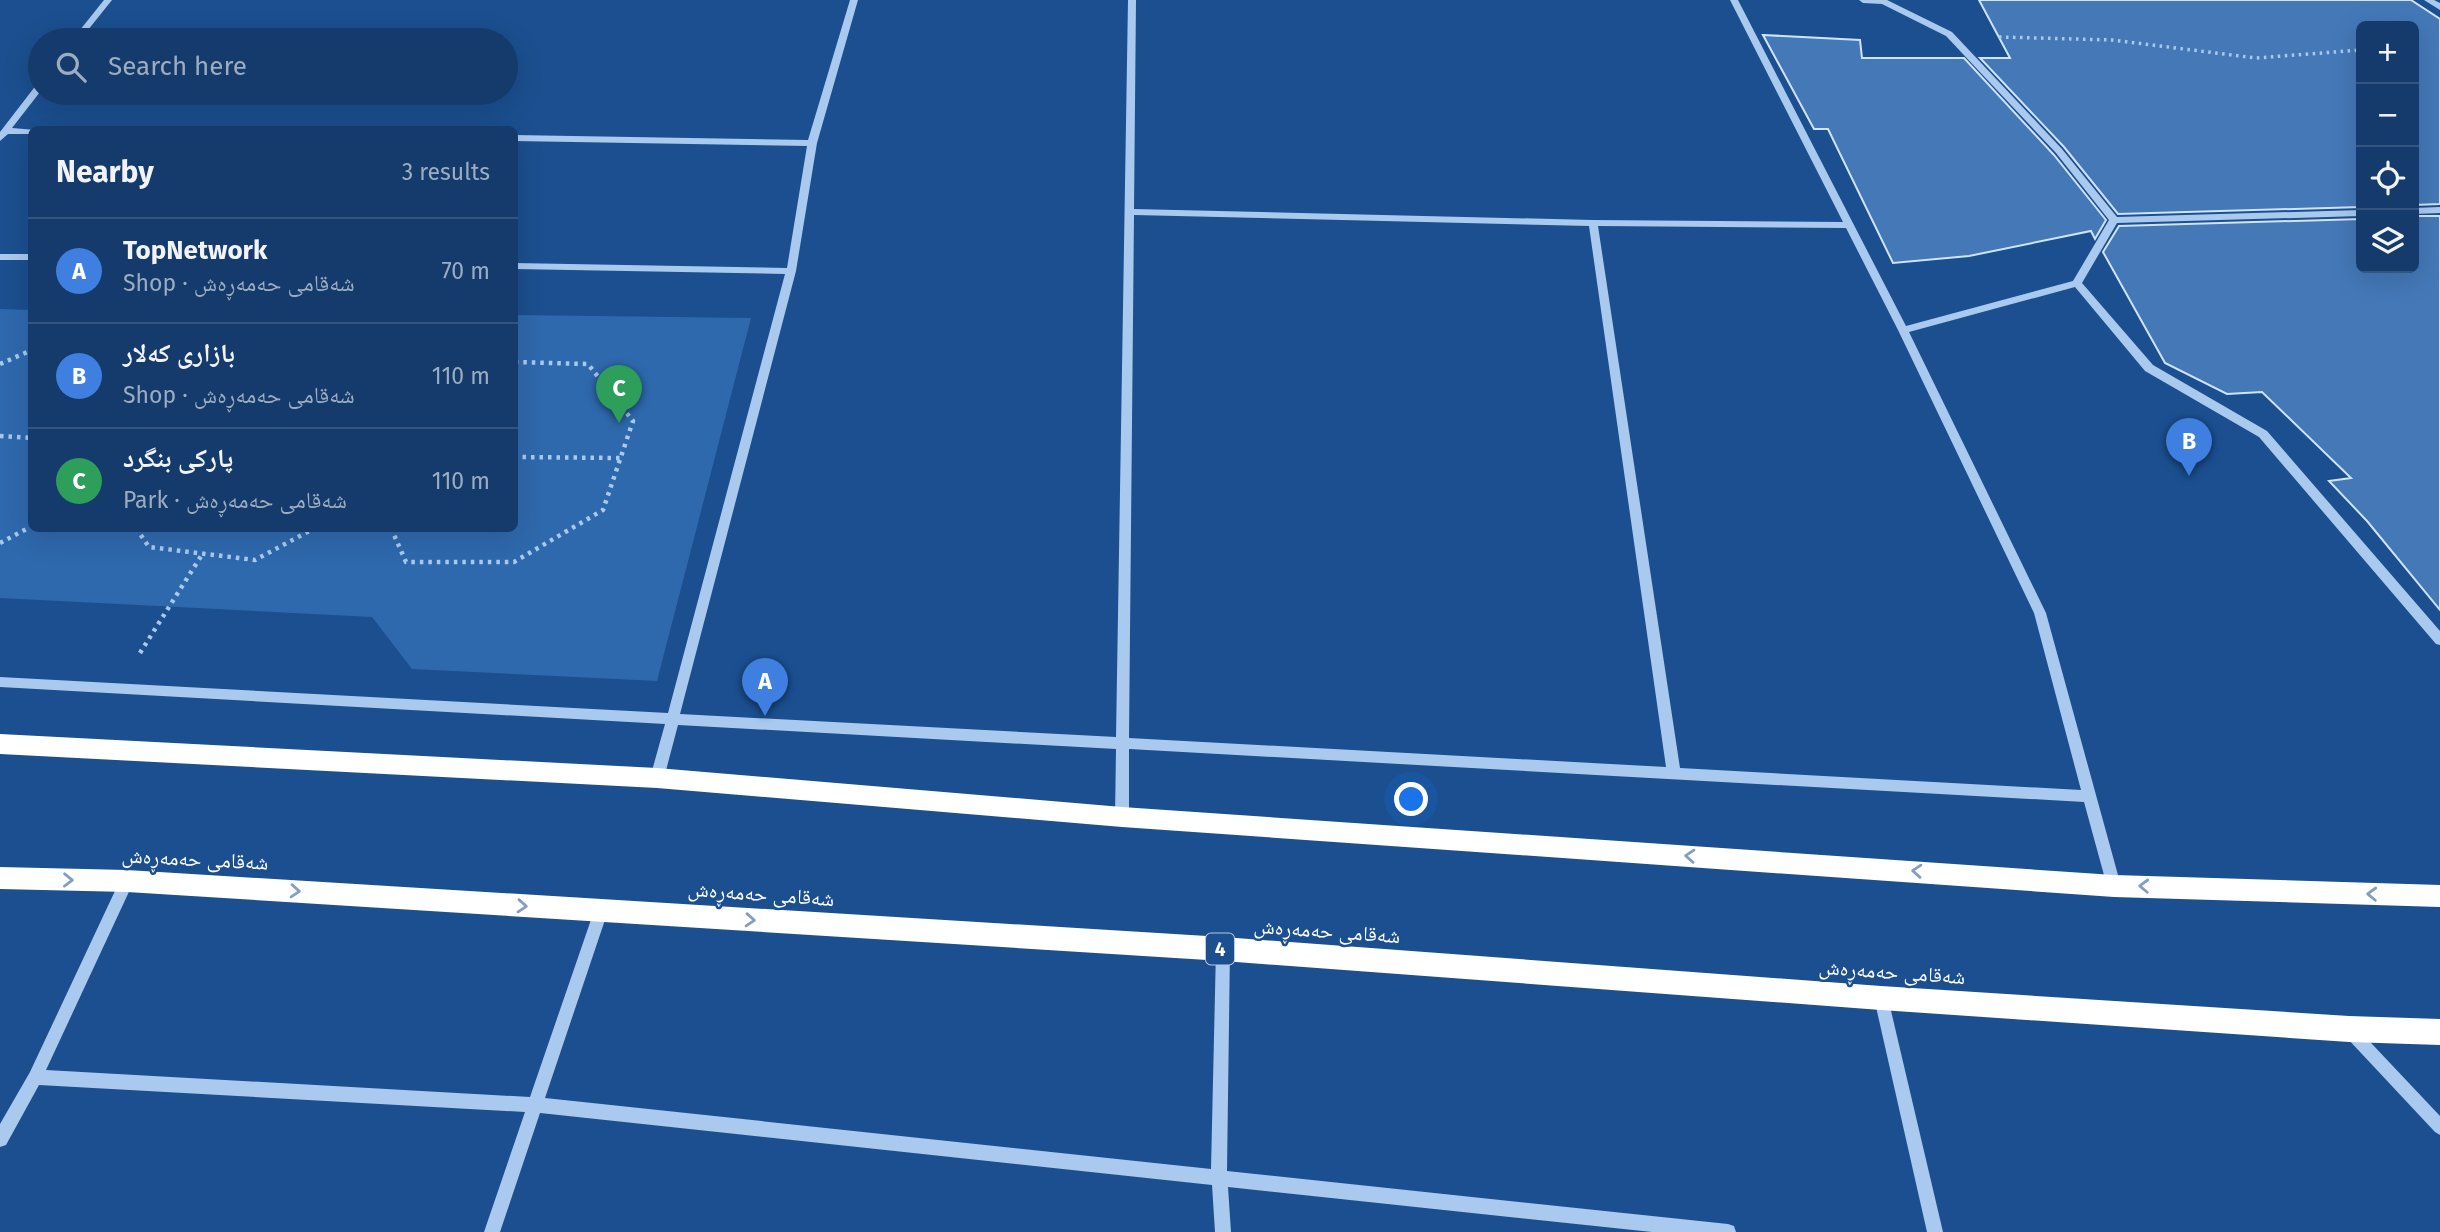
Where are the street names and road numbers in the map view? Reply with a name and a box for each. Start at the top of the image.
street label: شەقامی حەمەڕەش [121,842,269,879]
street label: شەقامی حەمەڕەش [687,876,835,916]
street label: شەقامی حەمەڕەش [1253,913,1401,953]
road number: 4 [1206,934,1234,965]
street label: شەقامی حەمەڕەش [1818,954,1966,994]

